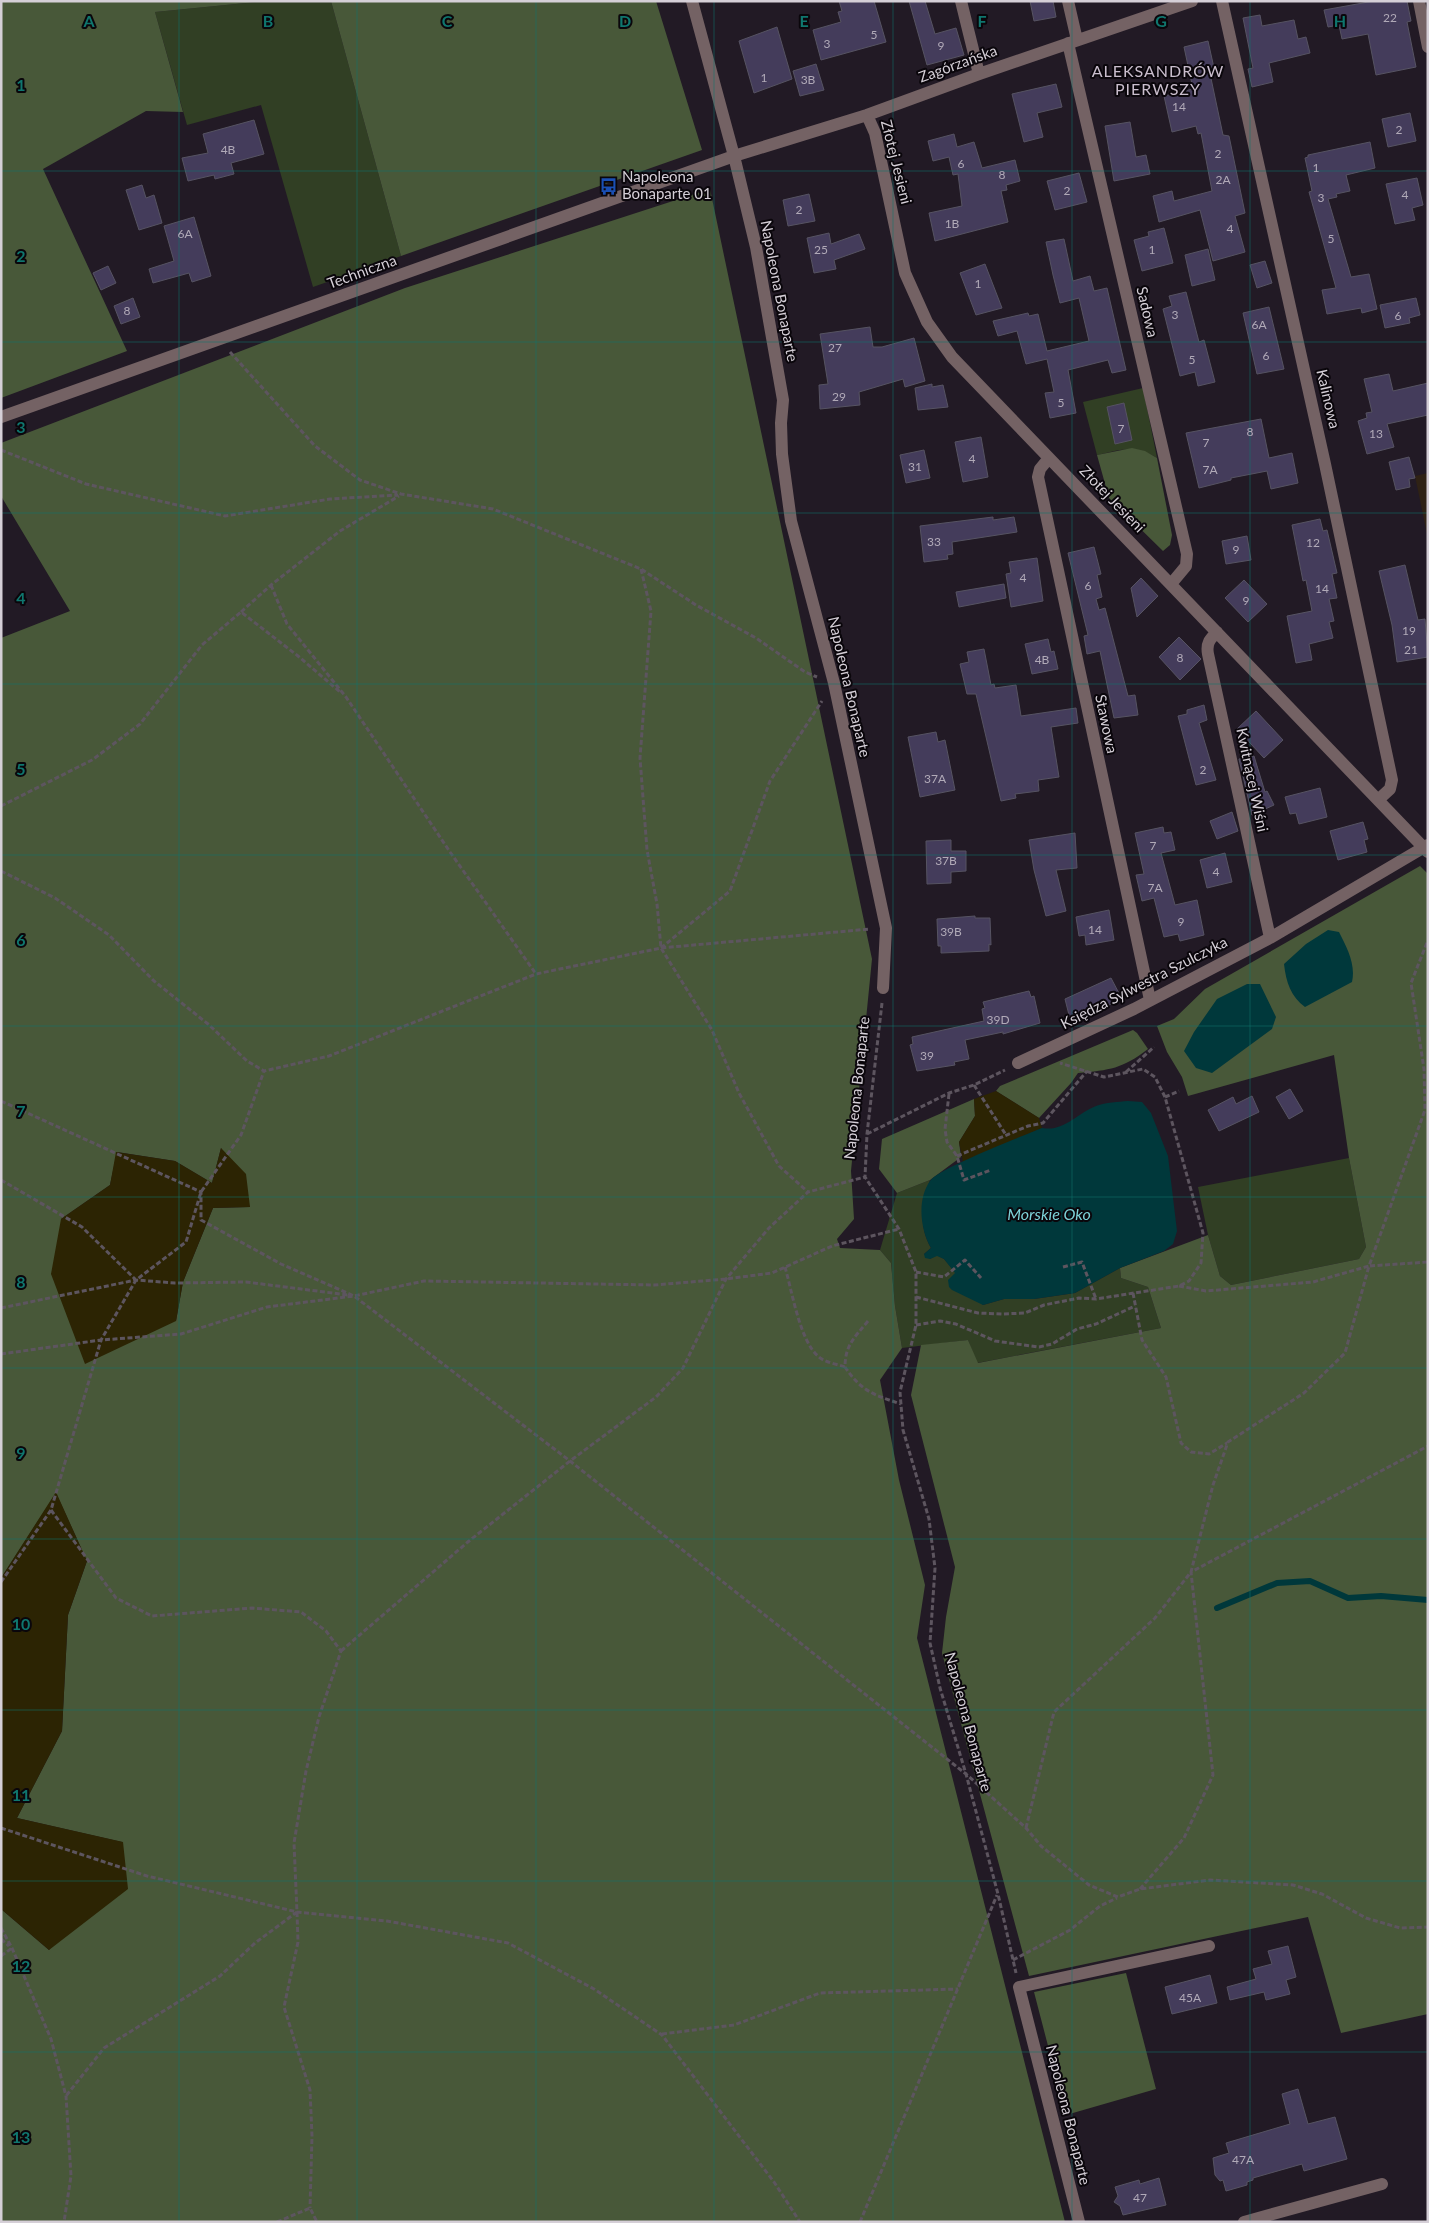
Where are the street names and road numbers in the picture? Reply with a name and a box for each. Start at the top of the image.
street label: Zagórzańska [916,41,999,86]
street label: Złotej Jesieni [878,118,916,206]
street label: Napoleona Bonaparte [757,219,803,363]
street label: Techniczna [325,250,399,292]
street label: Sadowa [1133,285,1163,339]
street label: Kalinowa [1313,367,1345,430]
street label: Złotej Jesieni [1076,461,1149,536]
street label: Napoleona Bonaparte [825,615,875,759]
street label: Stawowa [1092,693,1122,755]
street label: Kwitnącej Wiśni [1233,726,1273,833]
street label: Księdza Sylwestra Szulczyka [1057,932,1230,1032]
street label: Napoleona Bonaparte [840,1015,872,1160]
street label: Napoleona Bonaparte [942,1650,996,1794]
street label: Napoleona Bonaparte [1043,2043,1095,2187]

